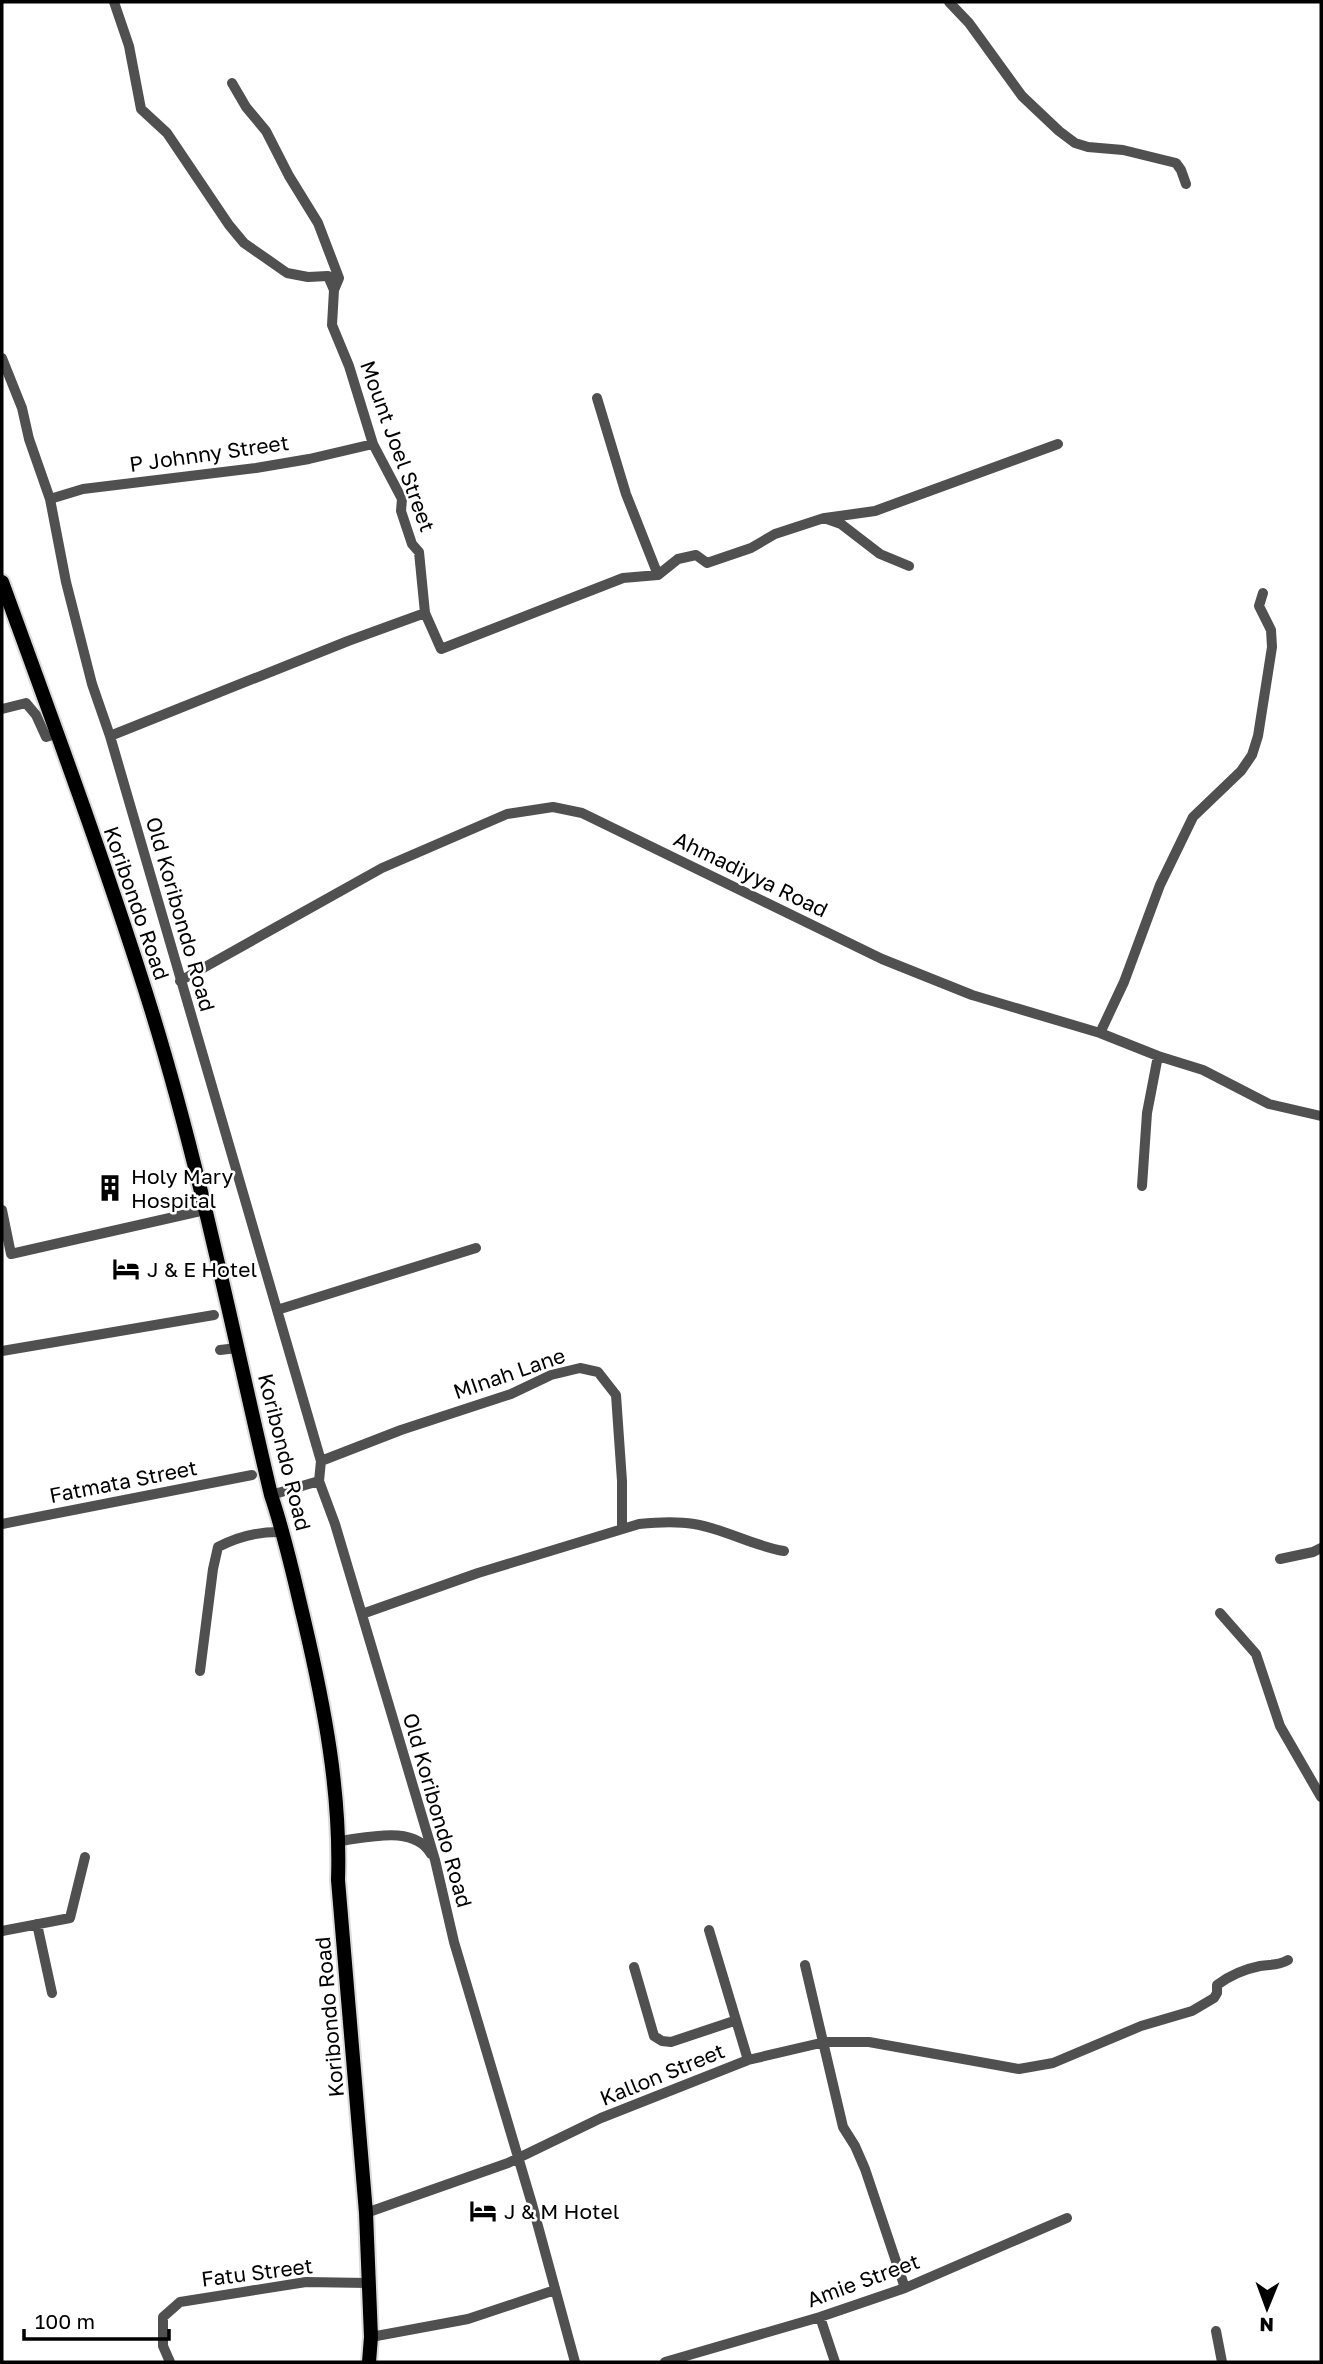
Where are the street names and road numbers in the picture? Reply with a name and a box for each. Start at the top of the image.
street label: Mount Joel Street [355,357,441,535]
street label: P Johnny Street [128,429,290,477]
street label: Old Koribondo Road [141,814,221,1014]
street label: Koribondo Road [98,823,176,983]
street label: Ahmadiyya Road [670,825,832,923]
street label: MInah Lane [450,1342,568,1404]
street label: Koribondo Road [253,1371,317,1533]
street label: Fatmata Street [47,1454,199,1508]
street label: Old Koribondo Road [398,1710,478,1910]
street label: Koribondo Road [309,1936,349,2098]
street label: Kallon Street [596,2037,728,2111]
street label: Amie Street [803,2248,923,2312]
street label: Fatu Street [200,2252,314,2292]

